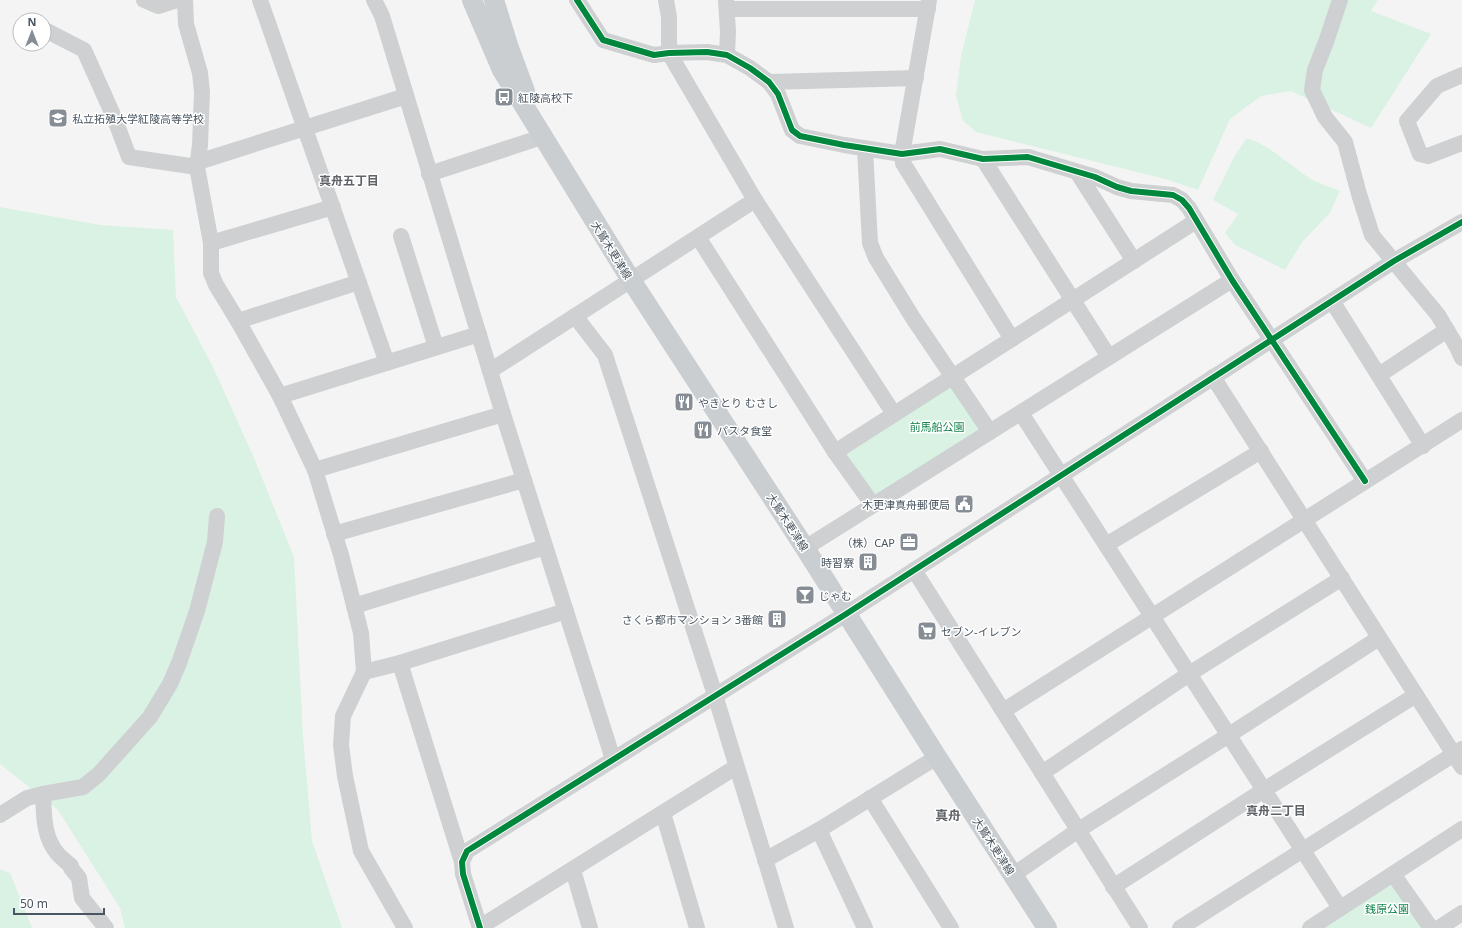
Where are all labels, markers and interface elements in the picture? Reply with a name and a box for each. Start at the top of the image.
north arrow [12,12,52,52]
text: N [28,14,36,29]
bus stop icon: 紅陵高校下 [493,86,515,108]
place label: 紅陵高校下 [518,90,573,105]
school or university icon: 私立拓殖大学紅陵高等学校 [47,107,69,129]
place label: 私立拓殖大学紅陵高等学校 [72,111,204,126]
district label: 真舟五丁目 [319,172,379,189]
street label: 大鷲木更津線 [588,218,636,282]
restaurant icon: やきとり むさし [673,391,695,413]
place label: やきとり むさし [698,395,778,410]
restaurant icon: パスタ食堂 [692,419,714,441]
park label: 前馬船公園 [910,419,965,434]
place label: パスタ食堂 [717,423,772,438]
street label: 大鷲木更津線 [764,490,812,554]
public building icon: 木更津真舟郵便局 [953,493,975,515]
place label: 木更津真舟郵便局 [862,497,950,512]
office icon: （株）CAP [898,531,920,553]
place label: （株）CAP [841,535,895,550]
building icon: 時習寮 [857,551,879,573]
place label: 時習寮 [821,555,854,570]
bar icon: じゃむ [794,584,816,606]
place label: じゃむ [819,588,852,603]
building icon: さくら都市マンション 3番館 [766,608,788,630]
place label: さくら都市マンション 3番館 [622,612,763,627]
supermarket icon: セブン-イレブン [916,620,938,642]
place label: セブン-イレブン [941,624,1022,639]
district label: 真舟二丁目 [1246,802,1306,819]
district label: 真舟 [935,806,961,824]
street label: 大鷲木更津線 [970,814,1018,878]
scale bar [14,890,104,916]
text: 50 m [20,895,48,912]
park label: 銭原公園 [1365,901,1409,916]

